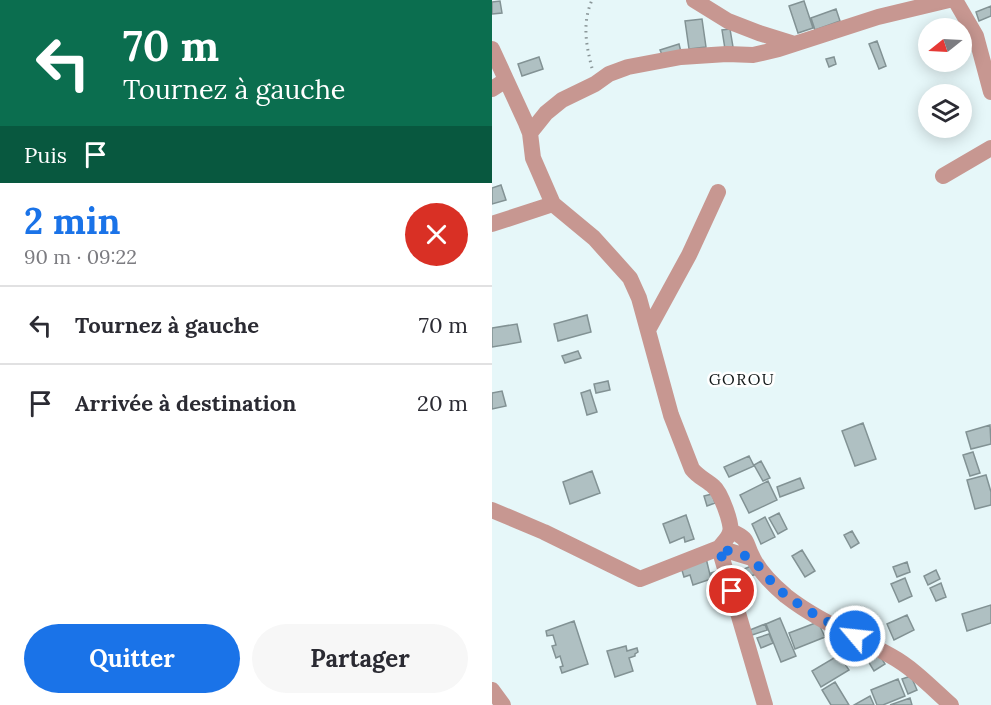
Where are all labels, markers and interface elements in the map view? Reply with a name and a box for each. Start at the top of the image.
north arrow [918,18,972,72]
map controls [918,18,972,138]
text: 70 m [123,19,219,73]
icon: left [24,24,102,102]
text: Tournez à gauche [123,72,346,106]
button: layers [918,84,972,138]
icon: arrive [79,138,112,171]
text: Puis [24,141,67,169]
text: 2 min [24,198,121,244]
button: close [405,203,468,266]
text: 90 m · 09:22 [24,244,137,269]
icon: left [24,309,57,342]
text: Tournez à gauche [75,311,259,339]
text: 70 m [419,311,468,339]
district label: GOROU [709,369,775,389]
icon: arrive [24,387,57,420]
text: Arrivée à destination [75,389,296,417]
text: 20 m [417,389,468,417]
pin [706,565,757,616]
icon: arrive [715,574,748,607]
position arrow [823,604,887,668]
button: Quitter [24,624,240,693]
button: Partager [252,624,468,693]

